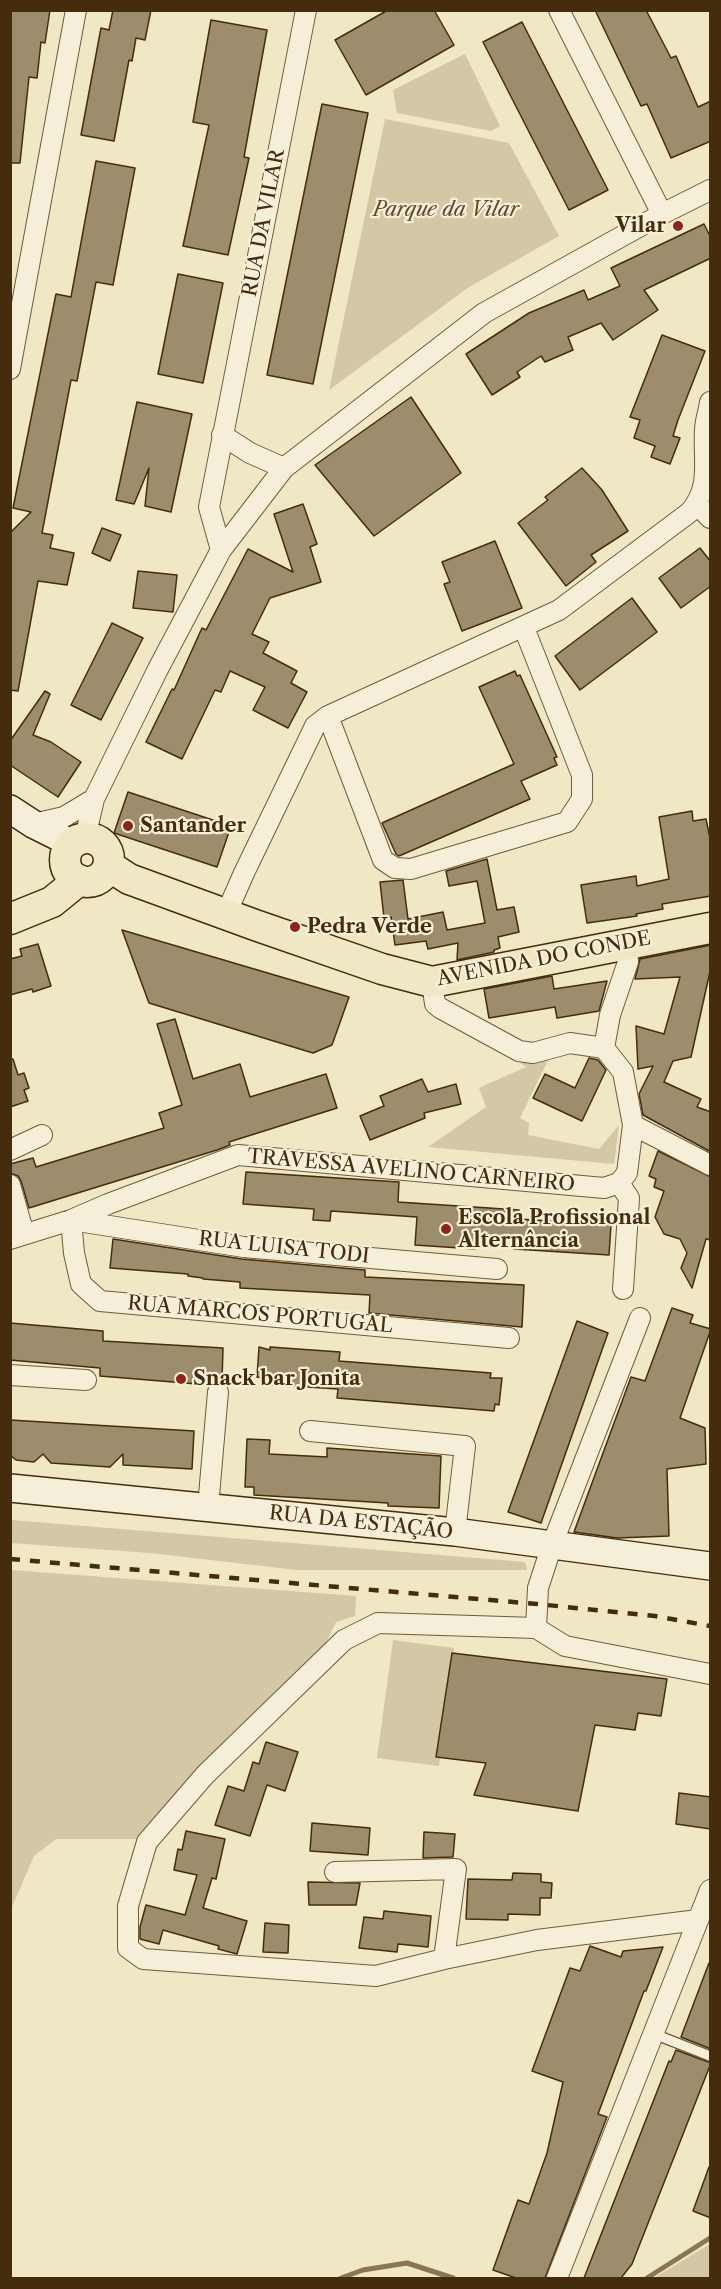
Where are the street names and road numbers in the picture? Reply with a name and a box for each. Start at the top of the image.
street label: RUA DA VILAR [238,147,290,299]
street label: AVENIDA DO CONDE [435,926,653,992]
street label: TRAVESSA AVELINO CARNEIRO [246,1145,576,1197]
street label: RUA LUISA TODI [197,1227,371,1269]
street label: RUA MARCOS PORTUGAL [126,1291,394,1339]
street label: RUA DA ESTAÇÃO [268,1501,454,1545]

